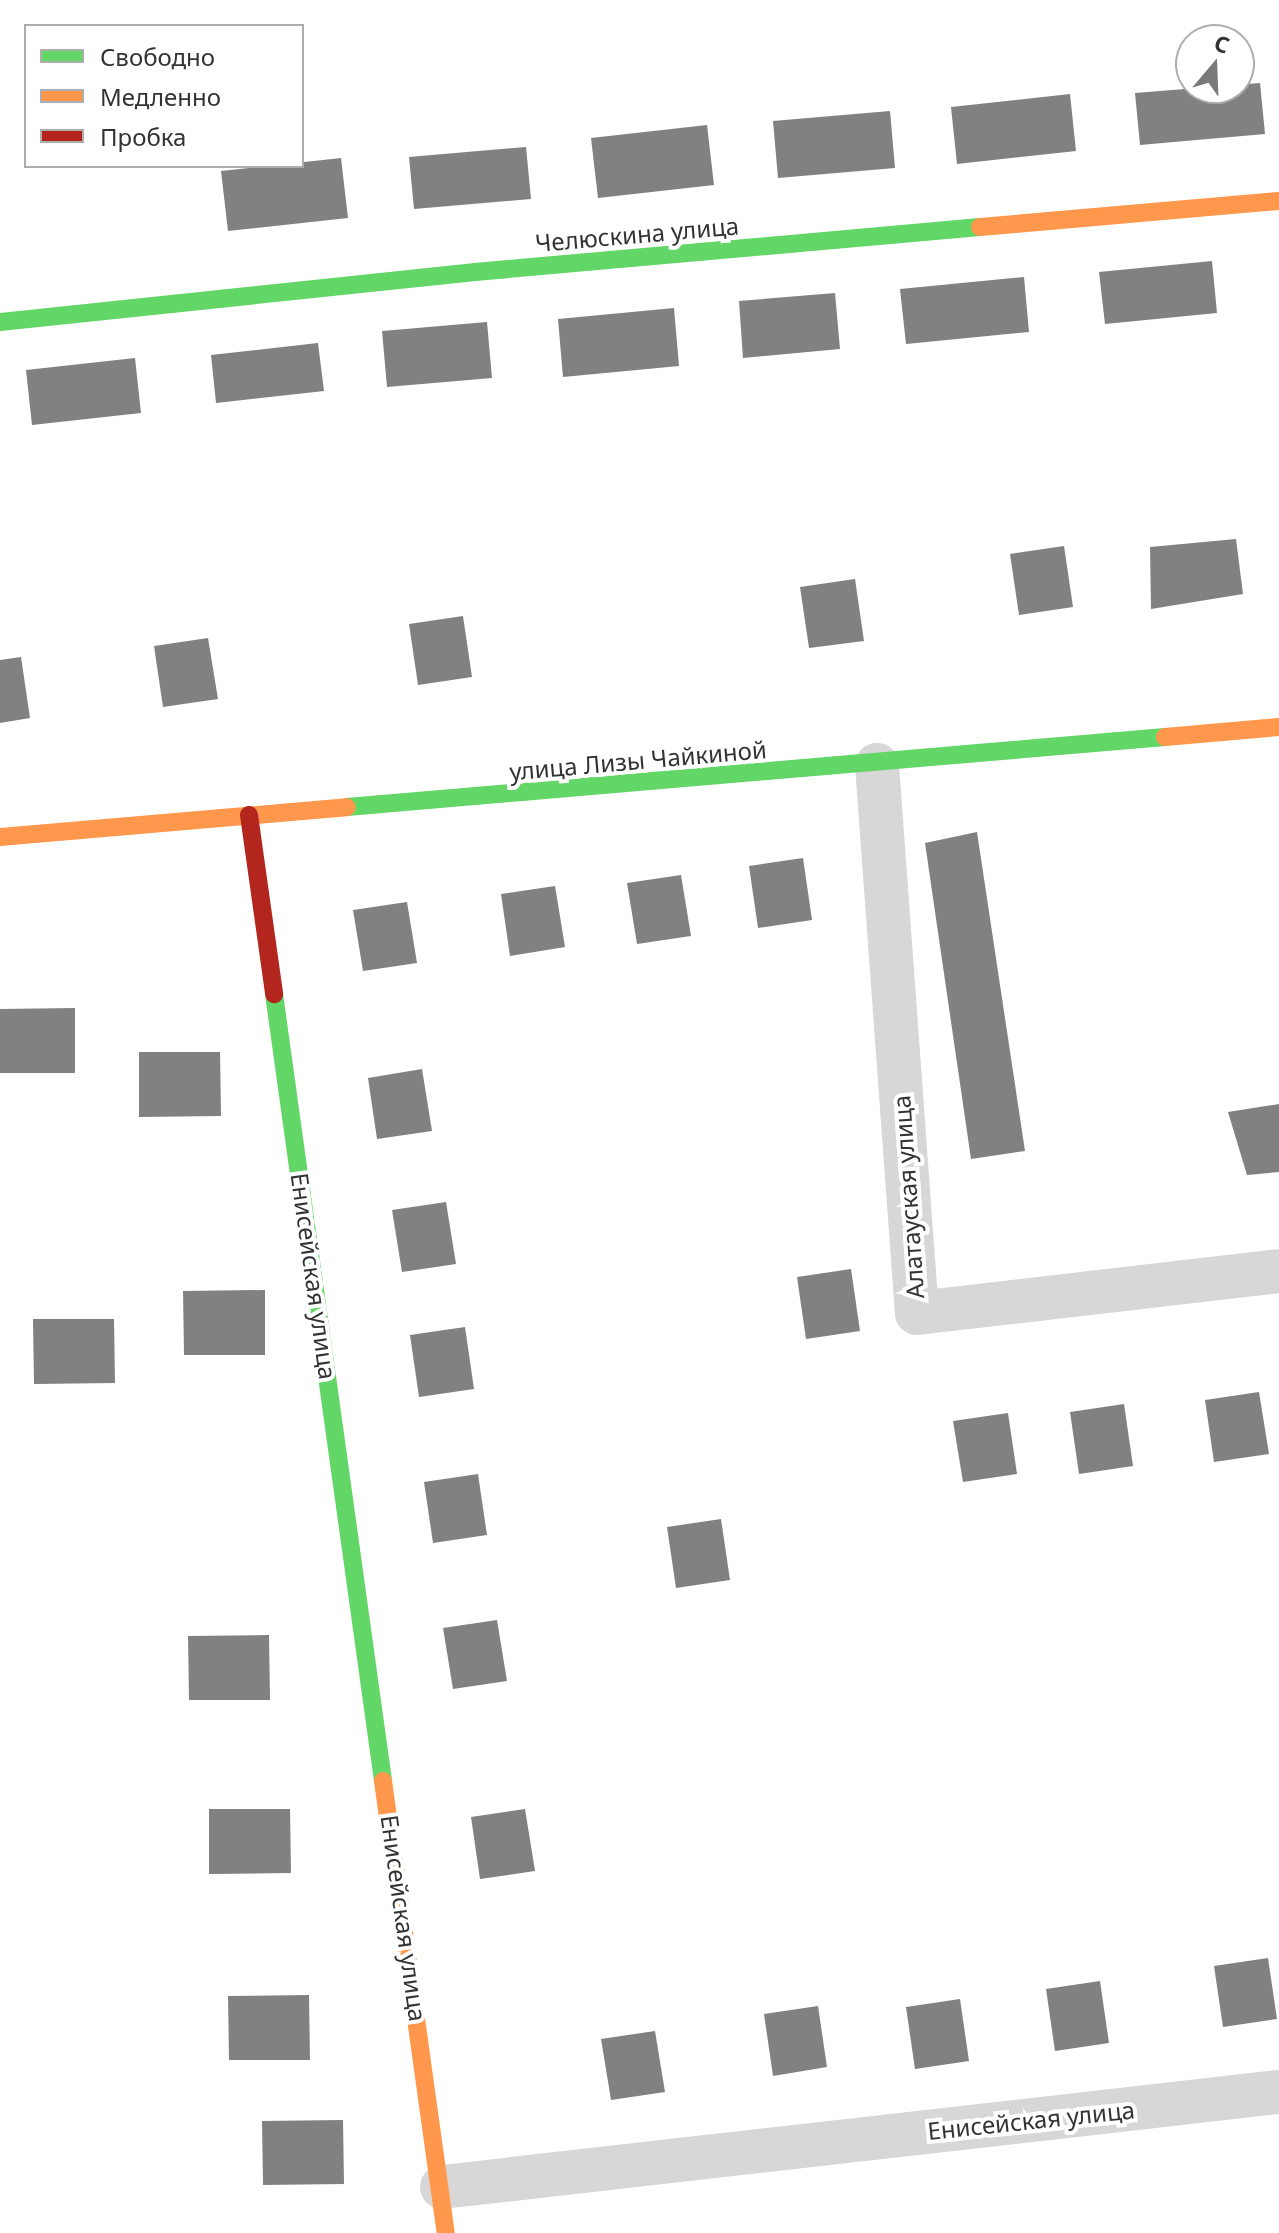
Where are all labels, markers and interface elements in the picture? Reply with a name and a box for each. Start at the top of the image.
legend [24,24,304,168]
north arrow [1175,24,1255,104]
text: С [1211,27,1234,60]
text: Свободно [100,40,215,73]
text: Медленно [100,80,221,113]
text: Пробка [100,120,186,153]
street label: Челюскина улица [534,211,740,257]
street label: улица Лизы Чайкиной [508,734,768,786]
street label: Алатауская улица [887,1094,929,1300]
street label: Енисейская улица [285,1171,343,1381]
street label: Енисейская улица [375,1813,433,2023]
street label: Енисейская улица [926,2095,1136,2145]

